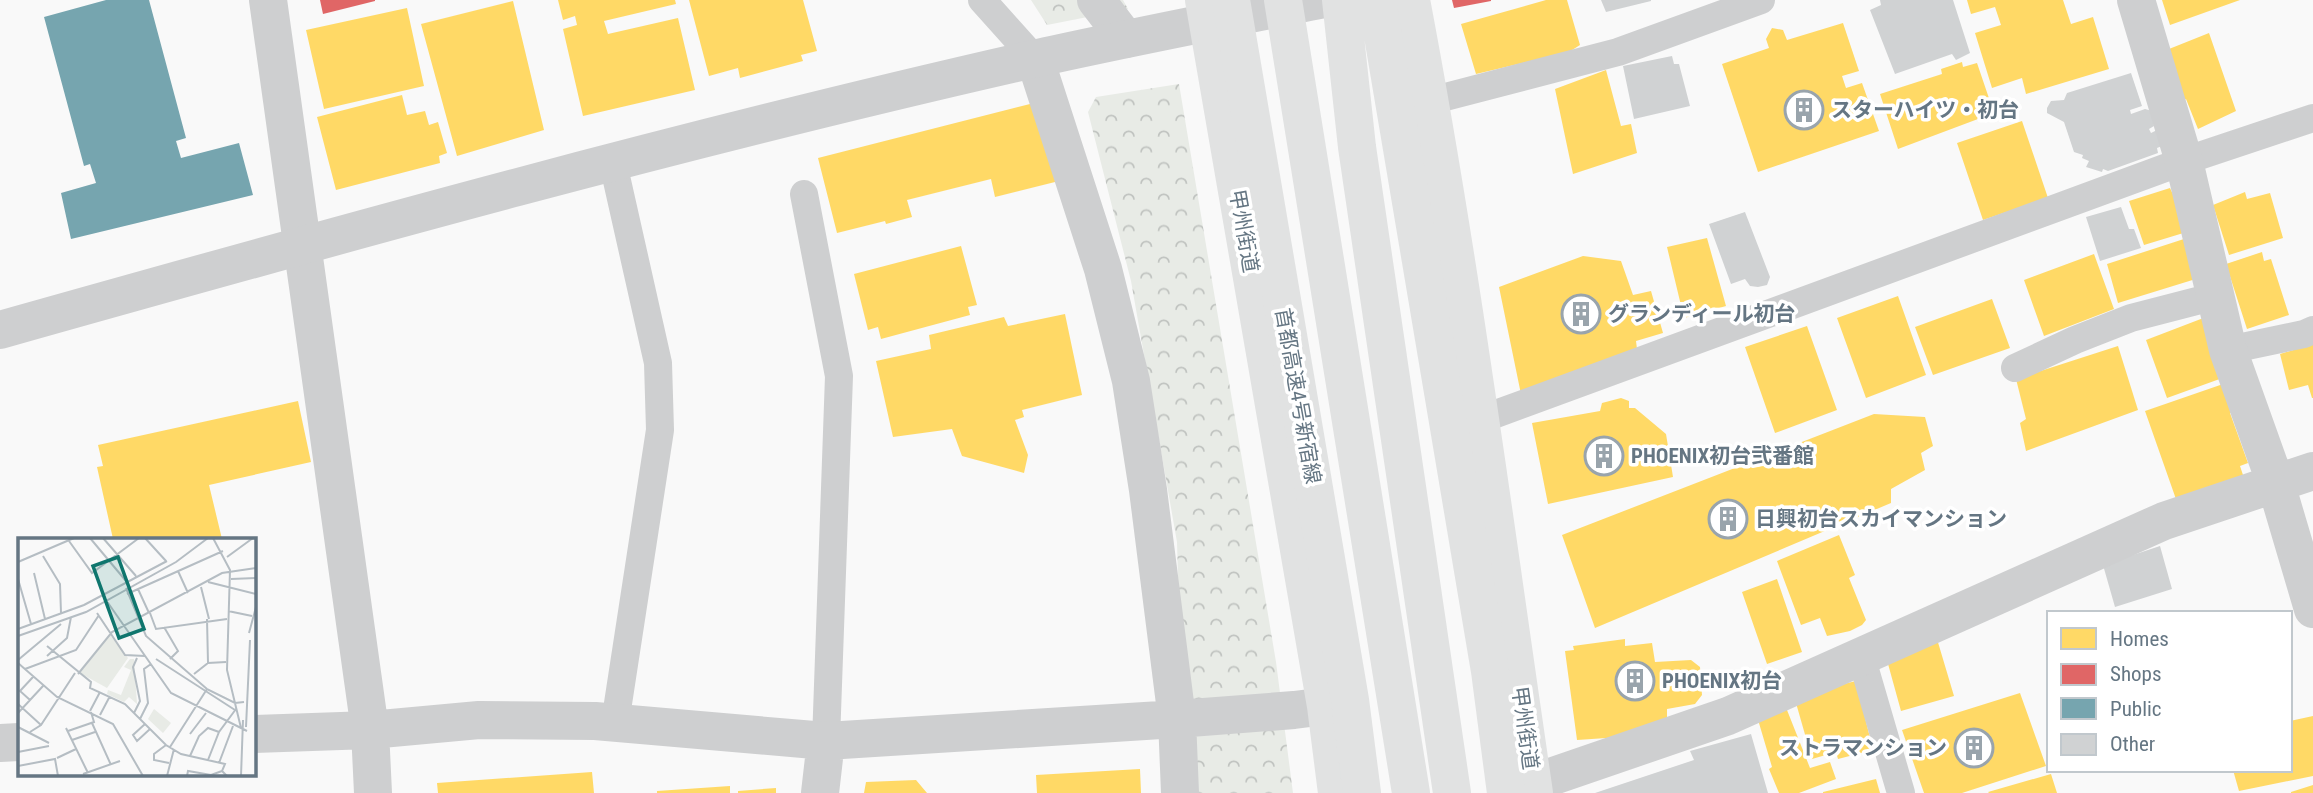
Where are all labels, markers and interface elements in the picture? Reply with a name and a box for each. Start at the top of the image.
building icon: スターハイツ・初台 [1783,89,1825,131]
place label: スターハイツ・初台 [1831,98,2019,122]
street label: 甲州街道 [1225,188,1263,274]
building icon: グランディール初台 [1560,293,1602,335]
place label: グランディール初台 [1608,302,1796,326]
street label: 首都高速4号新宿線 [1271,306,1325,486]
building icon: PHOENIX初台弐番館 [1583,435,1625,477]
place label: PHOENIX初台弐番館 [1631,444,1814,468]
building icon: 日興初台スカイマンション [1707,498,1749,540]
place label: 日興初台スカイマンション [1755,507,2007,531]
inset map [18,538,256,776]
legend [2047,611,2292,772]
text: Homes [2110,627,2169,651]
building icon: PHOENIX初台 [1614,660,1656,702]
text: Shops [2110,662,2162,686]
place label: PHOENIX初台 [1662,669,1782,693]
street label: 甲州街道 [1507,685,1543,771]
text: Public [2110,697,2162,721]
building icon: ストラマンション [1953,727,1995,769]
text: Other [2110,732,2155,756]
place label: ストラマンション [1779,736,1947,760]

